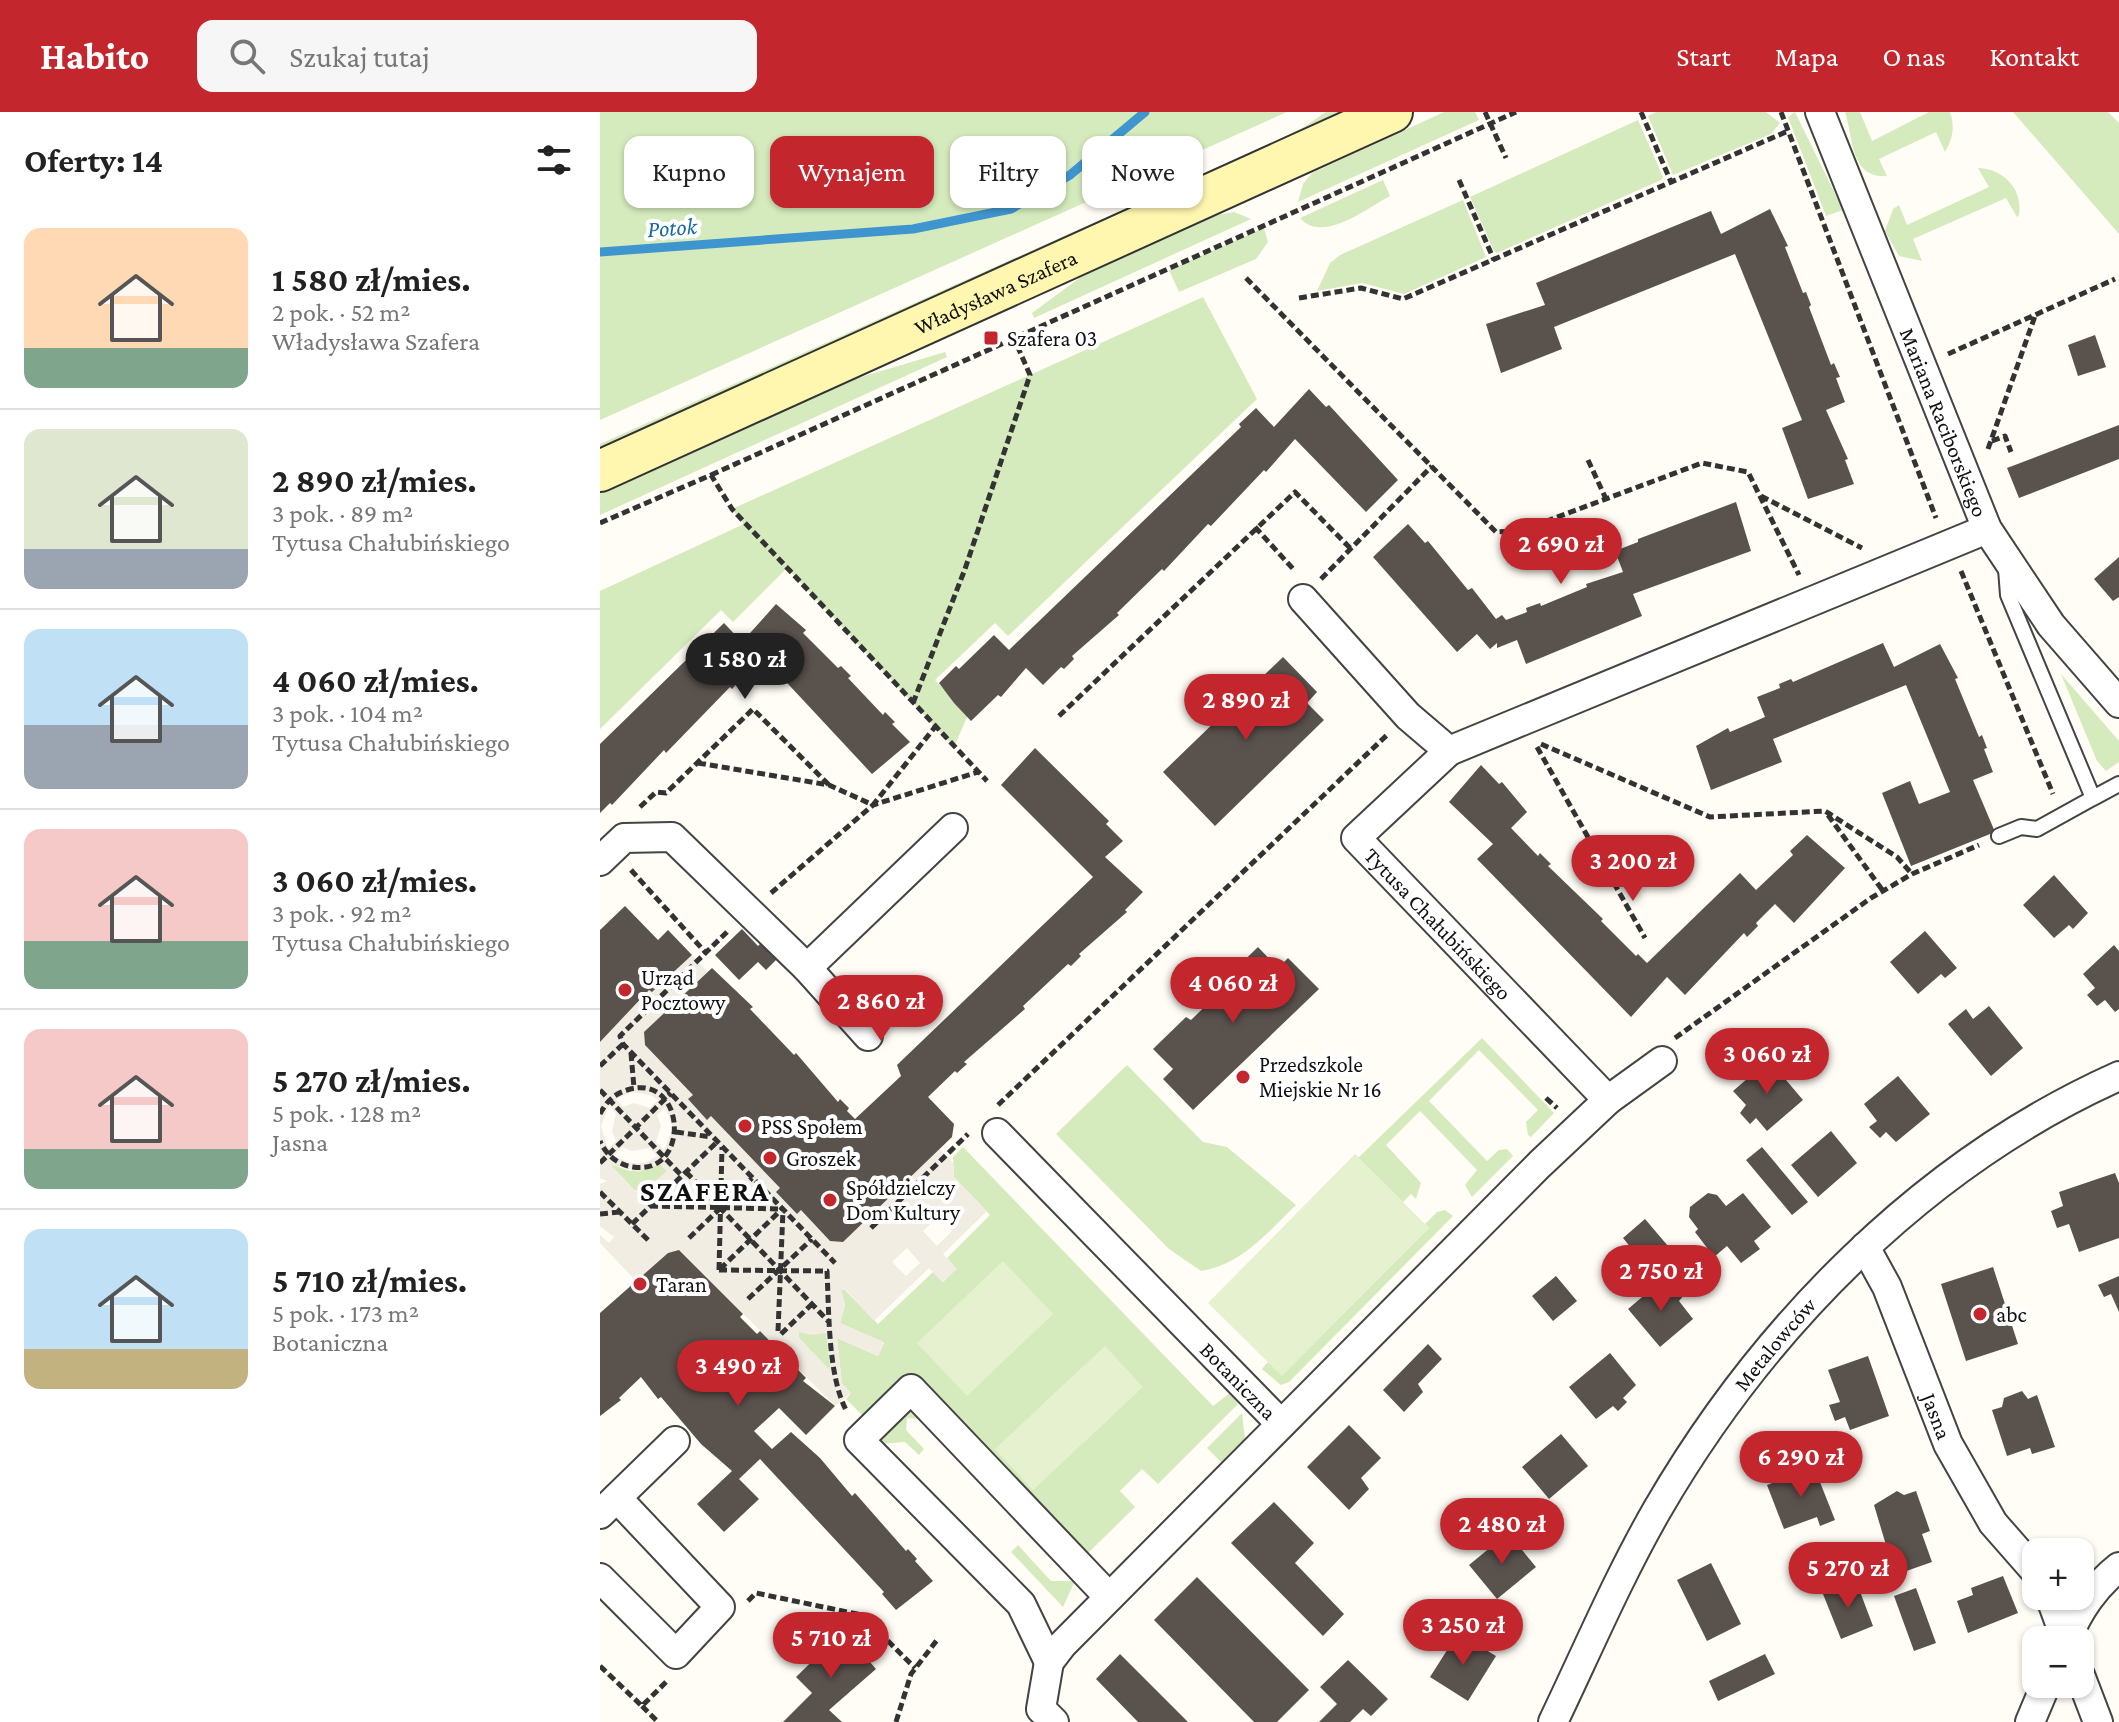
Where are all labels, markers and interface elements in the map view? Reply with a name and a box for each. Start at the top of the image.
search box [197,20,757,92]
icon: search [225,34,269,78]
text: Habito [40,35,149,77]
text: Szukaj tutaj [289,40,430,73]
text: Start [1676,41,1731,72]
text: Mapa [1775,41,1839,72]
text: O nas [1883,41,1946,72]
text: Kontakt [1990,41,2079,72]
chip: Kupno [624,136,754,208]
chip: Wynajem [770,136,934,208]
chip: Filtry [950,136,1066,208]
chip: Nowe [1082,136,1203,208]
icon: filters [532,138,576,182]
text: Oferty: 14 [24,142,163,179]
water label: Potok [646,212,699,242]
street label: Władysława Szafera [910,244,1081,340]
icon: home [88,260,184,356]
text: 1 580 zł/mies. [272,261,471,298]
text: 2 pok. · 52 m² [272,298,410,327]
street label: Mariana Raciborskiego [1895,324,1993,520]
place label: Szafera 03 [1007,326,1097,351]
text: Władysława Szafera [272,327,480,356]
marker: Szafera 03 [982,329,1000,347]
icon: home [88,461,184,557]
text: 2 890 zł/mies. [272,462,477,499]
text: 3 pok. · 89 m² [272,499,413,528]
pin: 2 690 zł [1478,518,1644,586]
text: Tytusa Chałubińskiego [272,528,510,557]
text: 2 690 zł [1518,529,1604,558]
pin: 1 580 zł [662,633,828,701]
text: 1 580 zł [704,644,786,673]
icon: home [88,661,184,757]
text: 4 060 zł/mies. [272,662,479,699]
pin: 2 890 zł [1163,674,1329,742]
text: 2 890 zł [1202,685,1290,714]
text: 3 pok. · 104 m² [272,699,423,728]
text: Tytusa Chałubińskiego [272,728,510,757]
pin: 3 200 zł [1550,835,1716,903]
street label: Tytusa Chałubińskiego [1359,842,1517,1005]
text: 3 200 zł [1589,846,1677,875]
icon: home [88,861,184,957]
text: 3 060 zł/mies. [272,862,477,899]
text: 3 pok. · 92 m² [272,899,412,928]
text: Tytusa Chałubińskiego [272,928,510,957]
pin: 4 060 zł [1150,957,1316,1025]
place label: Urząd Pocztowy [641,965,726,1015]
text: 4 060 zł [1188,968,1278,997]
pin: 2 860 zł [798,975,964,1043]
marker: Urząd Pocztowy [616,981,634,999]
text: 2 860 zł [837,986,925,1015]
pin: 3 060 zł [1684,1028,1850,1096]
text: 3 060 zł [1723,1039,1811,1068]
place label: Przedszkole Miejskie Nr 16 [1259,1052,1382,1102]
icon: home [88,1061,184,1157]
text: 5 270 zł/mies. [272,1062,471,1099]
marker: Przedszkole Miejskie Nr 16 [1234,1068,1252,1086]
text: 5 pok. · 128 m² [272,1099,421,1128]
place label: PSS Społem [761,1114,863,1139]
marker: PSS Społem [736,1117,754,1135]
text: Jasna [272,1128,328,1157]
place label: Groszek [786,1146,857,1171]
marker: Groszek [761,1149,779,1167]
district label: SZAFERA [640,1174,770,1207]
place label: Spółdzielczy Dom Kultury [846,1175,961,1225]
marker: Spółdzielczy Dom Kultury [821,1191,839,1209]
pin: 2 750 zł [1578,1245,1744,1313]
text: 2 750 zł [1619,1256,1703,1285]
icon: home [88,1261,184,1357]
text: 5 710 zł/mies. [272,1262,467,1299]
place label: Taran [656,1272,707,1297]
marker: Taran [631,1275,649,1293]
street label: Metalowców [1728,1292,1821,1396]
text: 5 pok. · 173 m² [272,1299,419,1328]
place label: abc [1996,1302,2027,1327]
marker: abc [1971,1305,1989,1323]
text: Botaniczna [272,1328,388,1357]
street label: Botaniczna [1195,1337,1282,1425]
pin: 3 490 zł [655,1340,821,1408]
text: 3 490 zł [695,1351,781,1380]
street label: Jasna [1916,1387,1957,1443]
pin: 6 290 zł [1718,1431,1884,1499]
text: 6 290 zł [1758,1442,1844,1471]
pin: 2 480 zł [1419,1498,1585,1566]
text: 2 480 zł [1458,1509,1546,1538]
map controls [2022,1538,2094,1698]
button: + [2022,1538,2094,1610]
pin: 5 270 zł [1765,1542,1931,1610]
text: 5 270 zł [1807,1553,1889,1582]
pin: 3 250 zł [1380,1599,1546,1667]
text: 3 250 zł [1421,1610,1505,1639]
pin: 5 710 zł [748,1612,914,1680]
text: 5 710 zł [791,1623,871,1652]
button: − [2022,1626,2094,1698]

